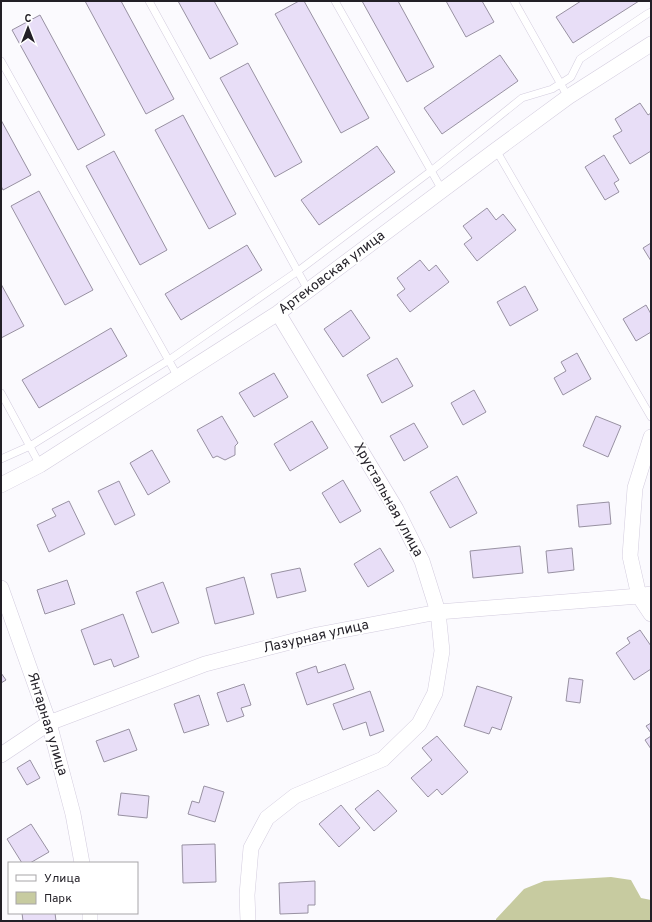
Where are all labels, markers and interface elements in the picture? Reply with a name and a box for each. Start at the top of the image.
north arrow [8,8,48,48]
text: С [24,12,32,26]
street label: Артековская улица [275,227,389,319]
street label: Хрустальная улица [350,440,426,560]
street label: Лазурная улица [261,617,371,657]
street label: Янтарная улица [23,670,71,778]
legend [8,862,138,914]
text: Улица [44,871,80,887]
text: Парк [44,891,72,907]

